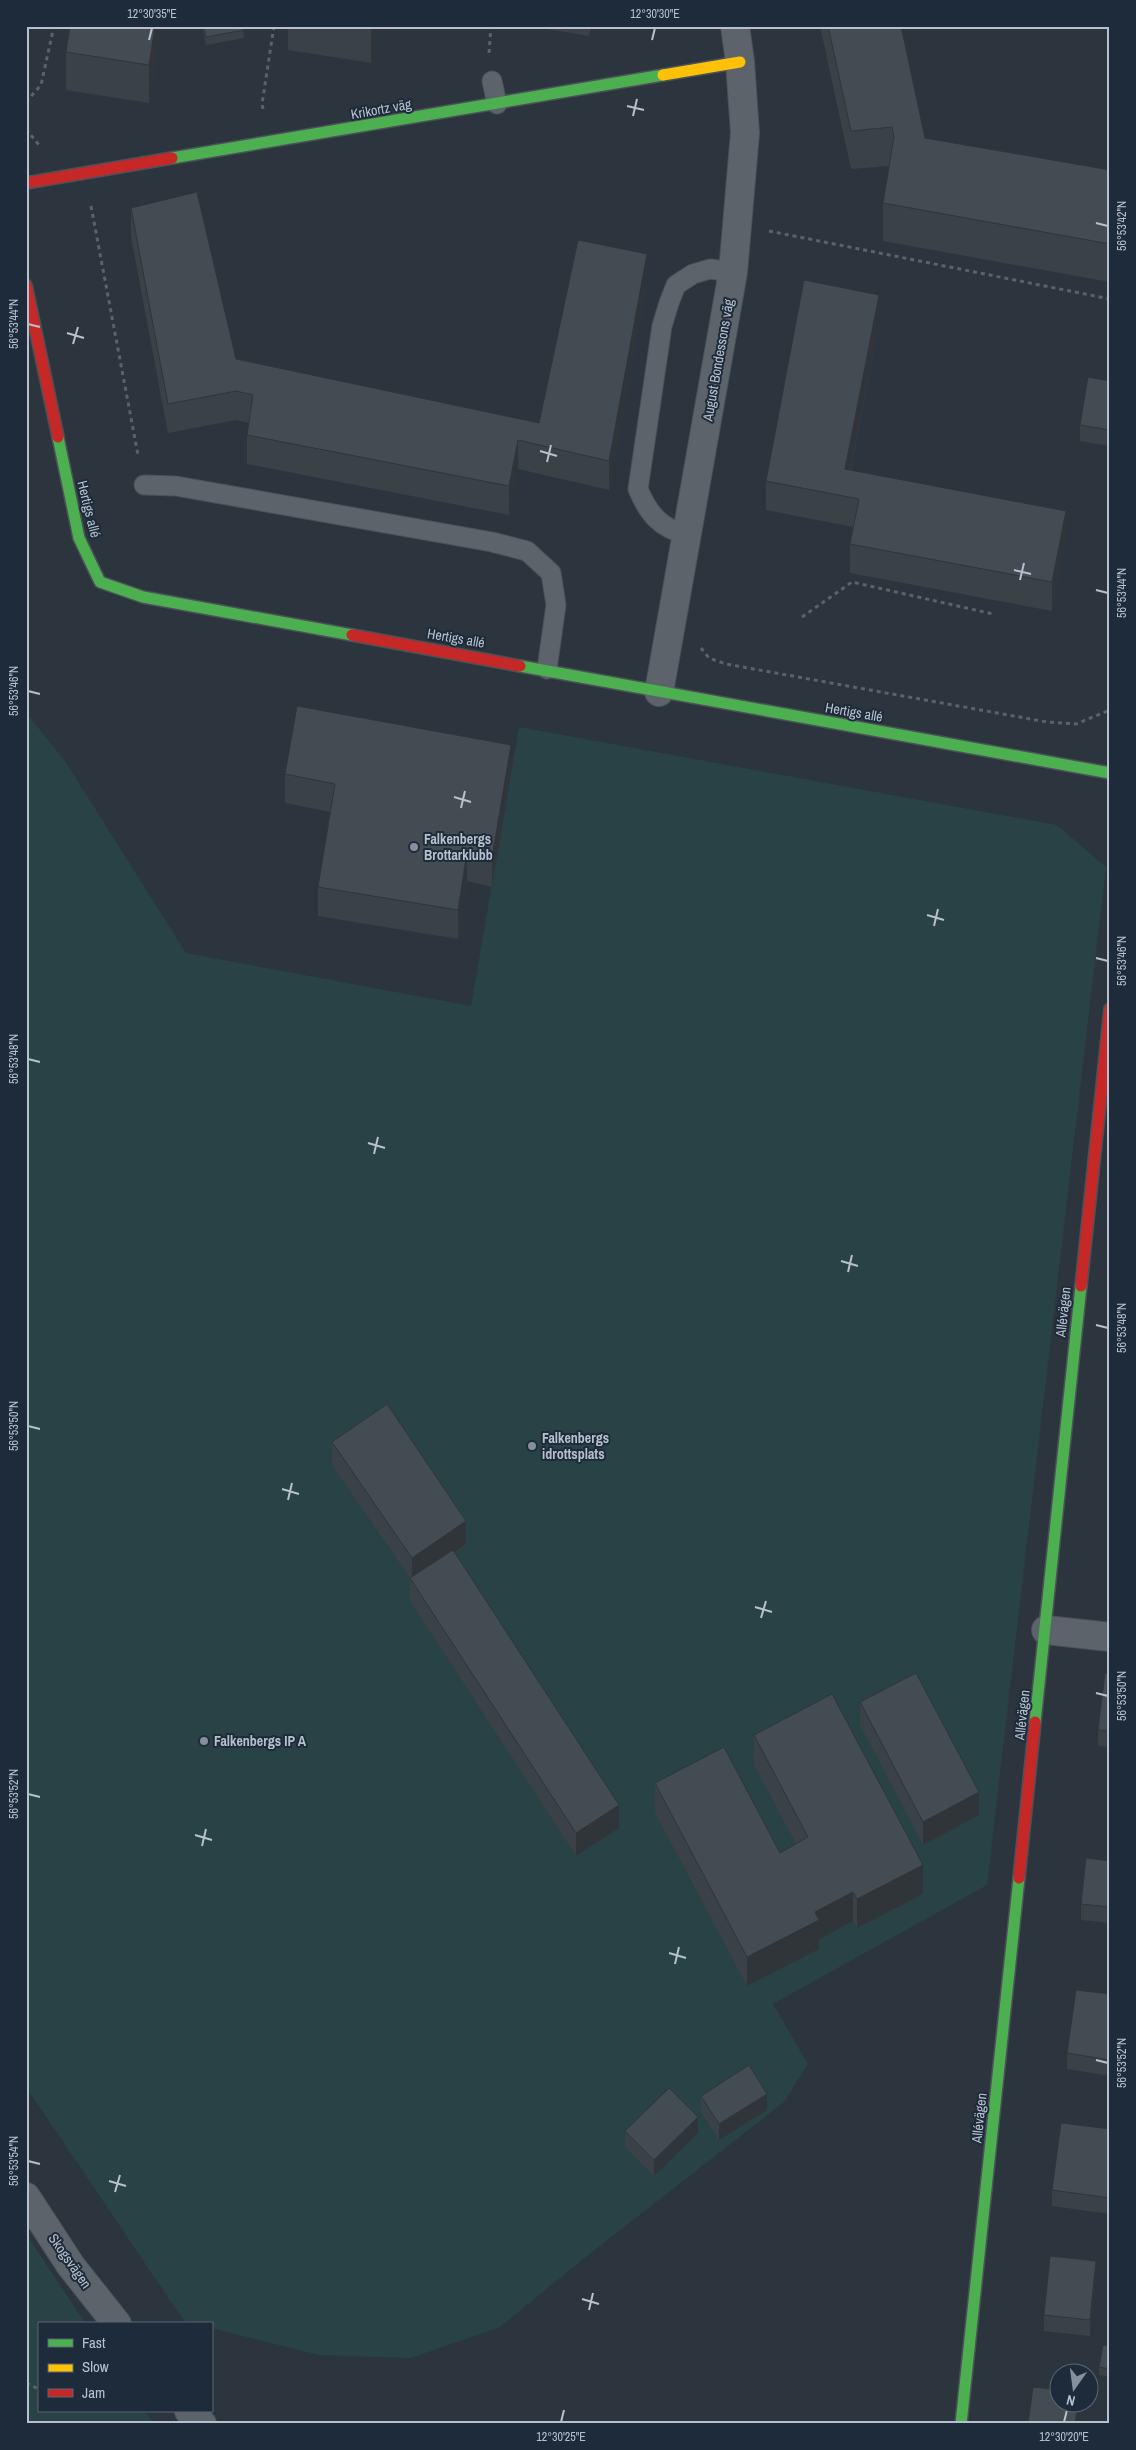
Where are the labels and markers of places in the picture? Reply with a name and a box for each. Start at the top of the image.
place label: Falkenbergs Brottarklubb [424,830,493,864]
marker: Falkenbergs Brottarklubb [408,841,420,853]
place label: Falkenbergs idrottsplats [542,1429,609,1463]
marker: Falkenbergs idrottsplats [526,1440,538,1452]
place label: Falkenbergs IP A [214,1732,307,1750]
marker: Falkenbergs IP A [198,1735,210,1747]

